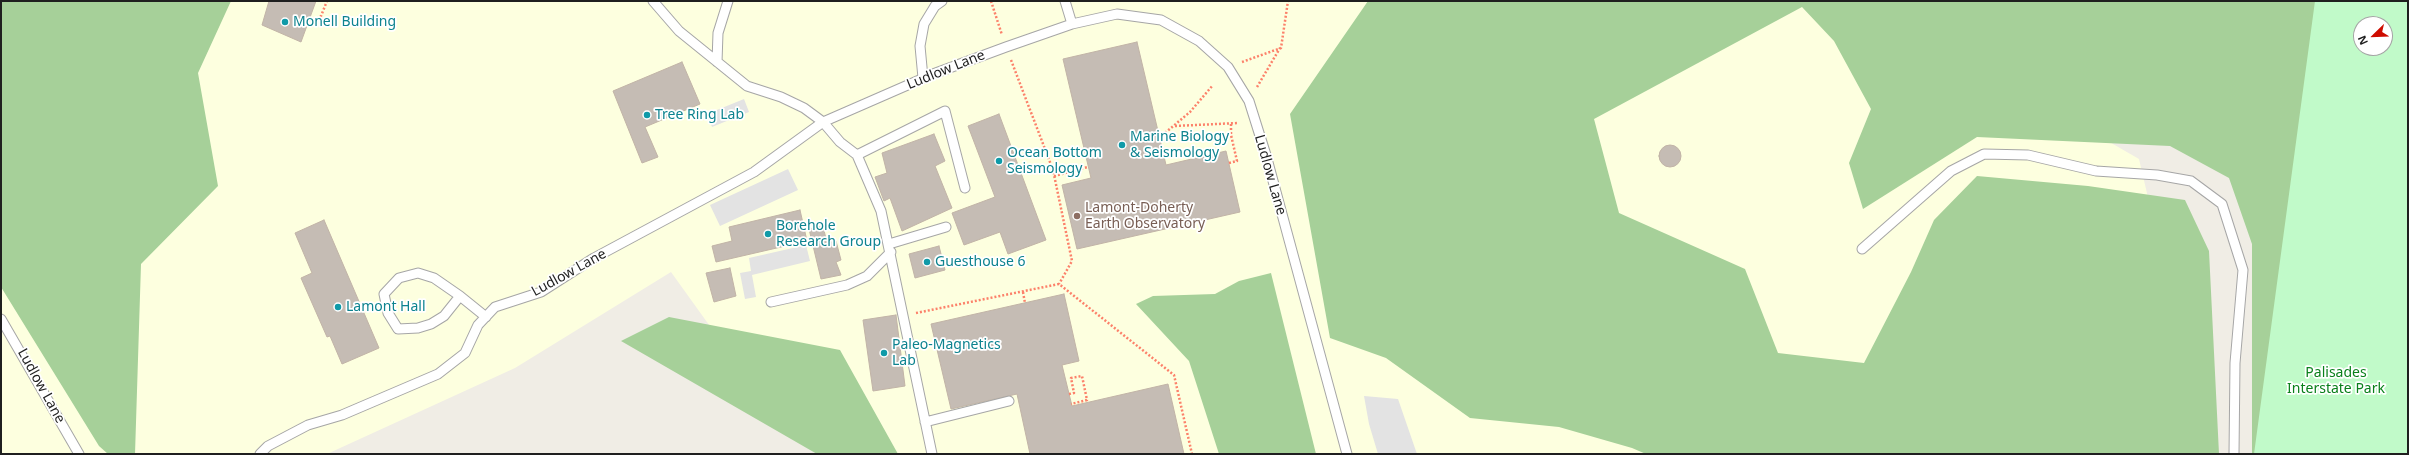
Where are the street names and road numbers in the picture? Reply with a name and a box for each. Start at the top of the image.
street label: Ludlow Lane [904,47,988,93]
street label: Ludlow Lane [1251,133,1289,217]
street label: Ludlow Lane [529,246,609,300]
street label: Ludlow Lane [14,346,68,426]

